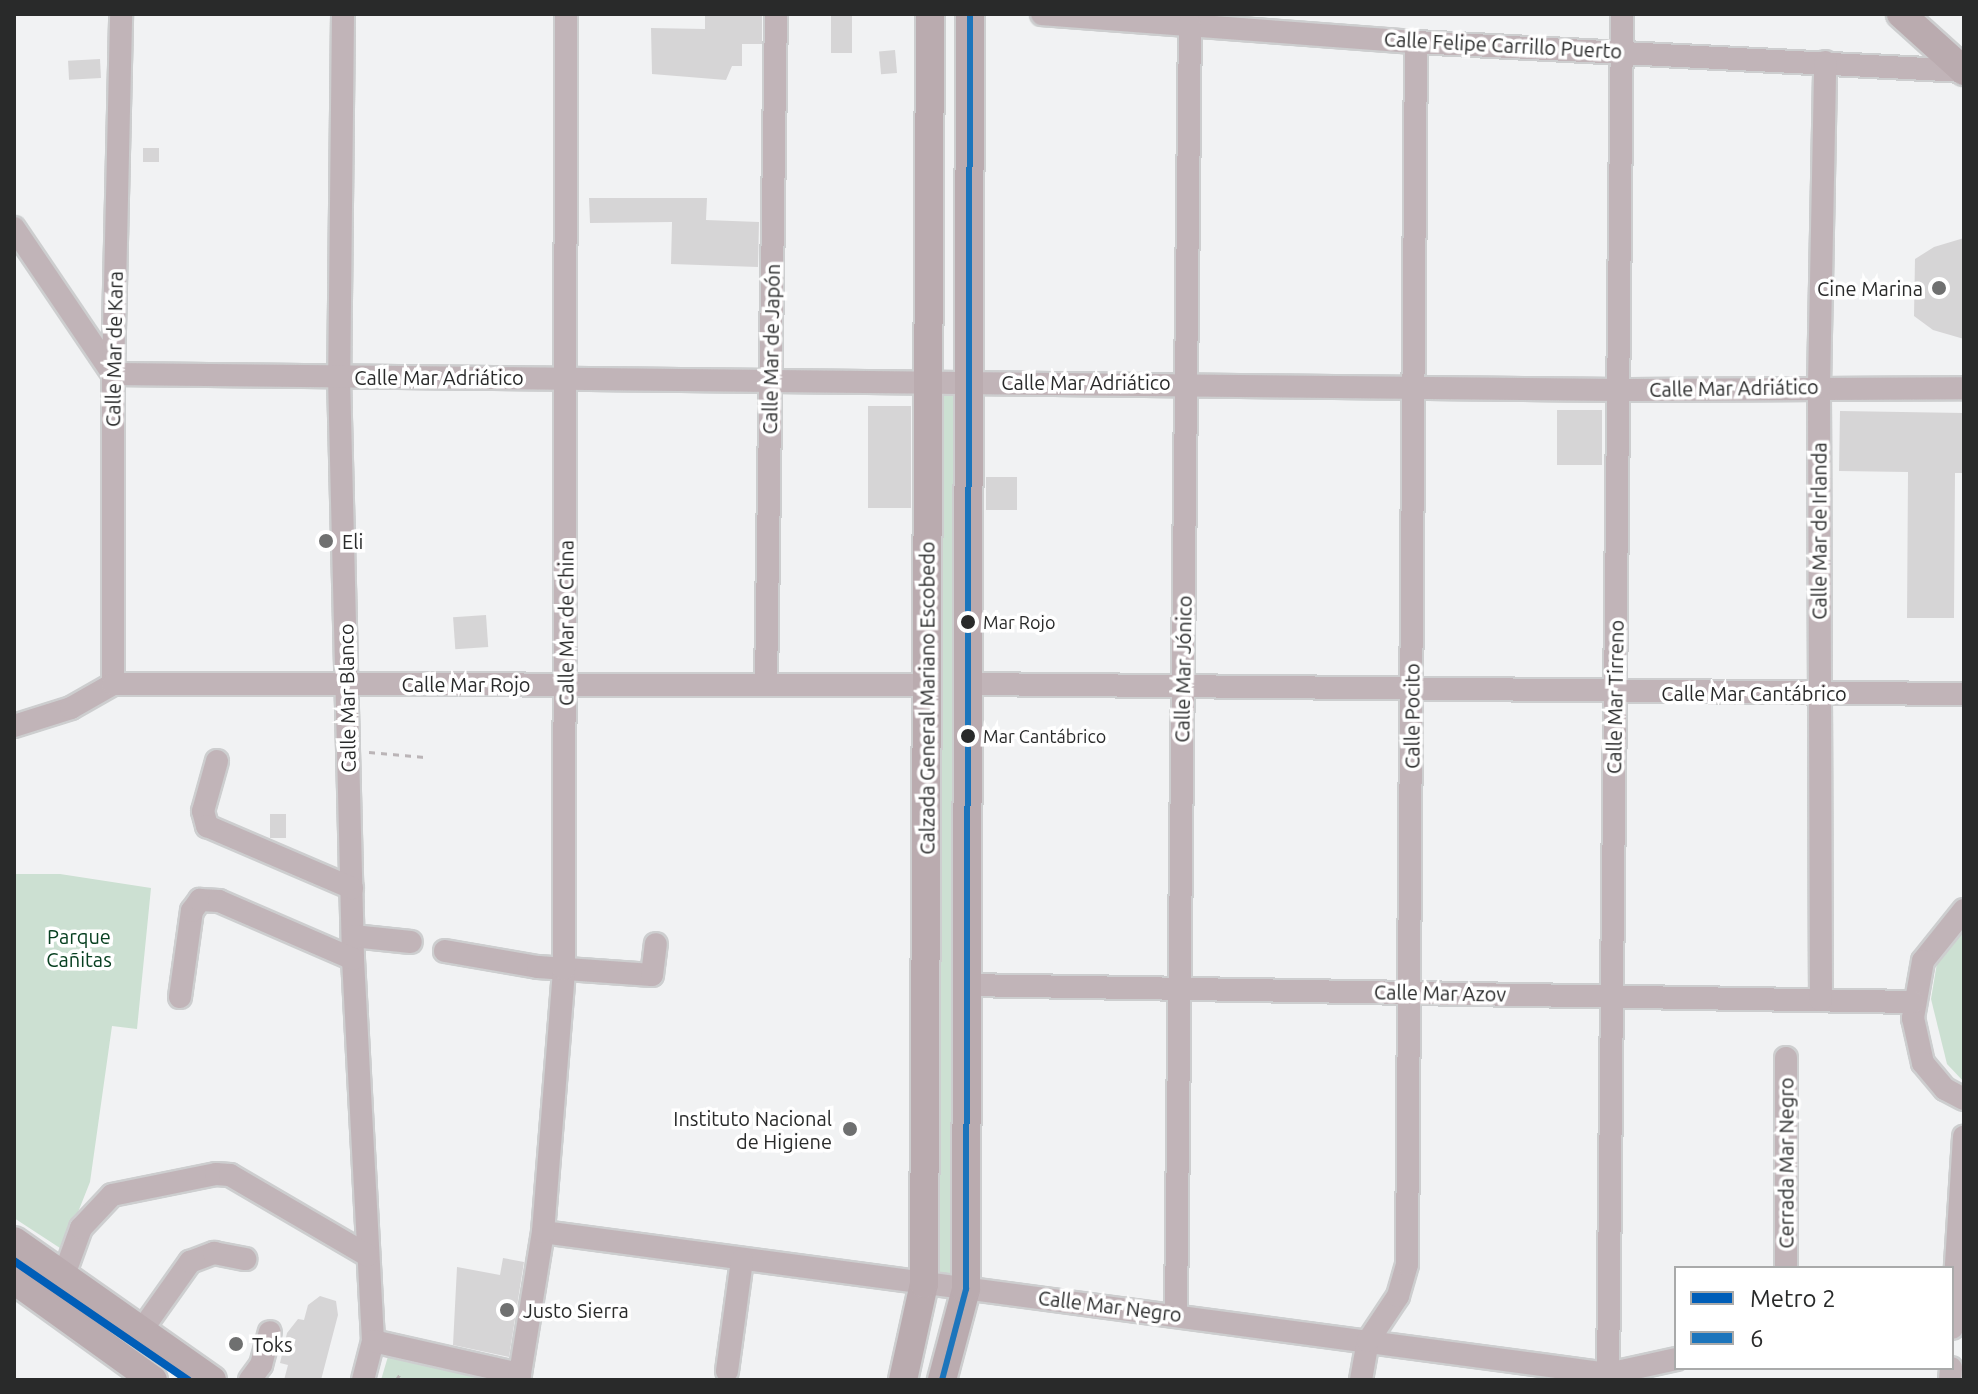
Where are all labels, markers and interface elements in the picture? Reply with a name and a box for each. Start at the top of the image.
street label: Calle Felipe Carrillo Puerto [1383,27,1623,63]
street label: Calle Mar de Japón [758,263,784,435]
street label: Calle Mar de Kara [101,271,127,427]
place label: Cine Marina [1817,276,1923,300]
marker: Cine Marina [1930,279,1948,297]
street label: Calle Mar Adriático [354,365,524,389]
street label: Calle Mar Adriático [1001,370,1171,394]
street label: Calle Mar Adriático [1649,375,1819,401]
street label: Calle Mar de Irlanda [1807,442,1831,620]
place label: Eli [342,529,363,553]
marker: Eli [317,532,335,550]
street label: Calle Mar de China [554,540,578,706]
street label: Calzada General Mariano Escobedo [915,541,939,855]
street label: Calle Mar Jónico [1170,595,1196,743]
place label: Mar Rojo [983,611,1055,633]
marker: Mar Rojo [960,614,976,630]
street label: Calle Mar Tirreno [1602,620,1628,774]
street label: Calle Mar Blanco [334,623,360,773]
street label: Calle Pocito [1400,663,1424,769]
street label: Calle Mar Rojo [401,672,531,696]
street label: Calle Mar Cantábrico [1661,681,1847,705]
place label: Mar Cantábrico [983,725,1106,747]
marker: Mar Cantábrico [960,728,976,744]
park label: Parque Cañitas [46,924,112,971]
street label: Calle Mar Azov [1374,980,1506,1006]
street label: Cerrada Mar Negro [1774,1077,1798,1249]
place label: Instituto Nacional de Higiene [673,1106,832,1153]
marker: Instituto Nacional de Higiene [839,1118,861,1140]
legend [1674,1266,1954,1370]
street label: Calle Mar Negro [1037,1285,1183,1327]
text: Metro 2 [1750,1285,1836,1312]
place label: Justo Sierra [523,1298,629,1322]
marker: Justo Sierra [498,1301,516,1319]
text: 6 [1750,1325,1764,1352]
place label: Toks [252,1332,293,1356]
marker: Toks [227,1335,245,1353]

